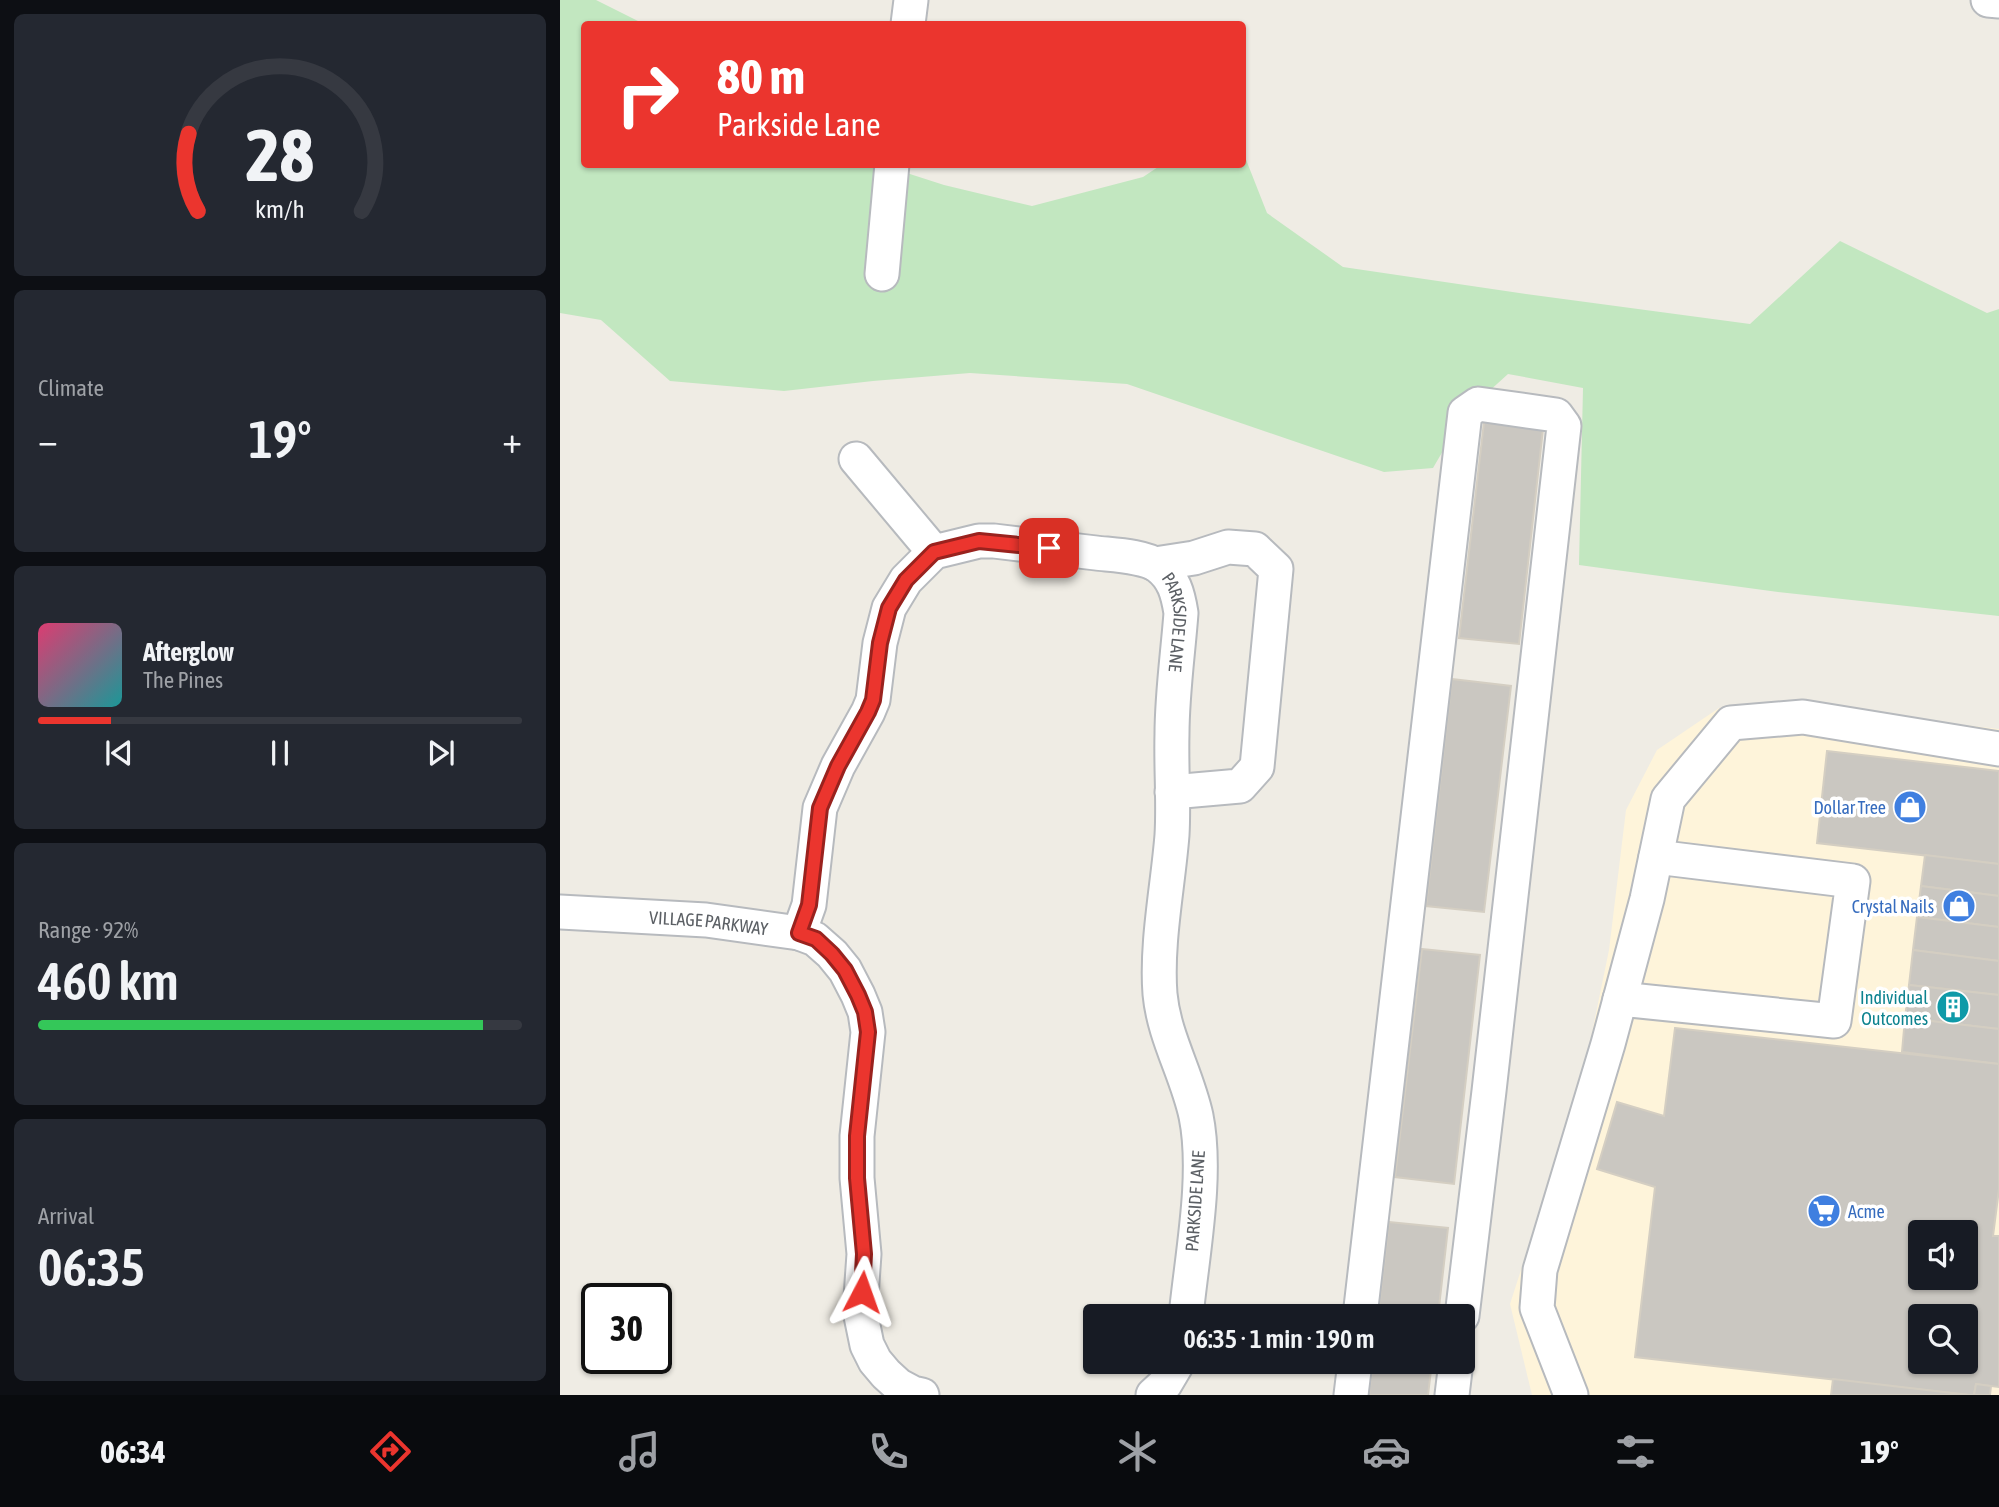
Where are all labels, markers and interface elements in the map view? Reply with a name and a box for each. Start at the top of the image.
text: 80 m [717,48,805,104]
icon: right [602,49,693,140]
text: Parkside Lane [717,106,881,143]
text: 28 [246,113,314,196]
text: km/h [255,195,305,223]
text: Climate [38,375,104,401]
text: 19° [248,409,312,469]
text: − [38,418,58,461]
text: + [502,418,522,461]
pin [1019,518,1079,578]
icon: arrive [1030,529,1068,567]
street label: PARKSIDE LANE [1158,568,1191,673]
text: Afterglow [143,637,234,667]
text: The Pines [143,667,223,693]
icon: previous [100,734,138,772]
icon: pause [261,734,299,772]
icon: next [422,734,460,772]
shop icon: Dollar Tree [1891,788,1929,826]
place label: Dollar Tree [1813,797,1886,818]
shop icon: Crystal Nails [1940,887,1978,925]
place label: Crystal Nails [1852,896,1934,917]
street label: VILLAGE PARKWAY [649,906,769,939]
text: Range · 92% [38,917,138,943]
text: 460 km [38,951,179,1011]
place label: Individual Outcomes [1860,987,1928,1029]
building icon: Individual Outcomes [1934,988,1972,1026]
street label: PARKSIDE LANE [1181,1149,1209,1252]
supermarket icon: Acme [1805,1192,1843,1230]
place label: Acme [1848,1201,1885,1222]
text: Arrival [38,1203,94,1229]
map controls [1908,1220,1978,1374]
button: sound [1908,1220,1978,1290]
text: 06:35 [38,1237,145,1297]
position arrow [825,1255,899,1329]
speed limit sign: 30 [581,1283,672,1374]
button: search [1908,1304,1978,1374]
text: 06:35 · 1 min · 190 m [1184,1324,1374,1354]
icon: directions [366,1427,415,1476]
icon: music [615,1427,664,1476]
icon: phone [864,1427,913,1476]
icon: climate [1113,1427,1162,1476]
icon: car [1362,1427,1411,1476]
icon: filters [1611,1427,1660,1476]
text: 06:34 [100,1433,166,1470]
text: 19° [1860,1433,1899,1470]

